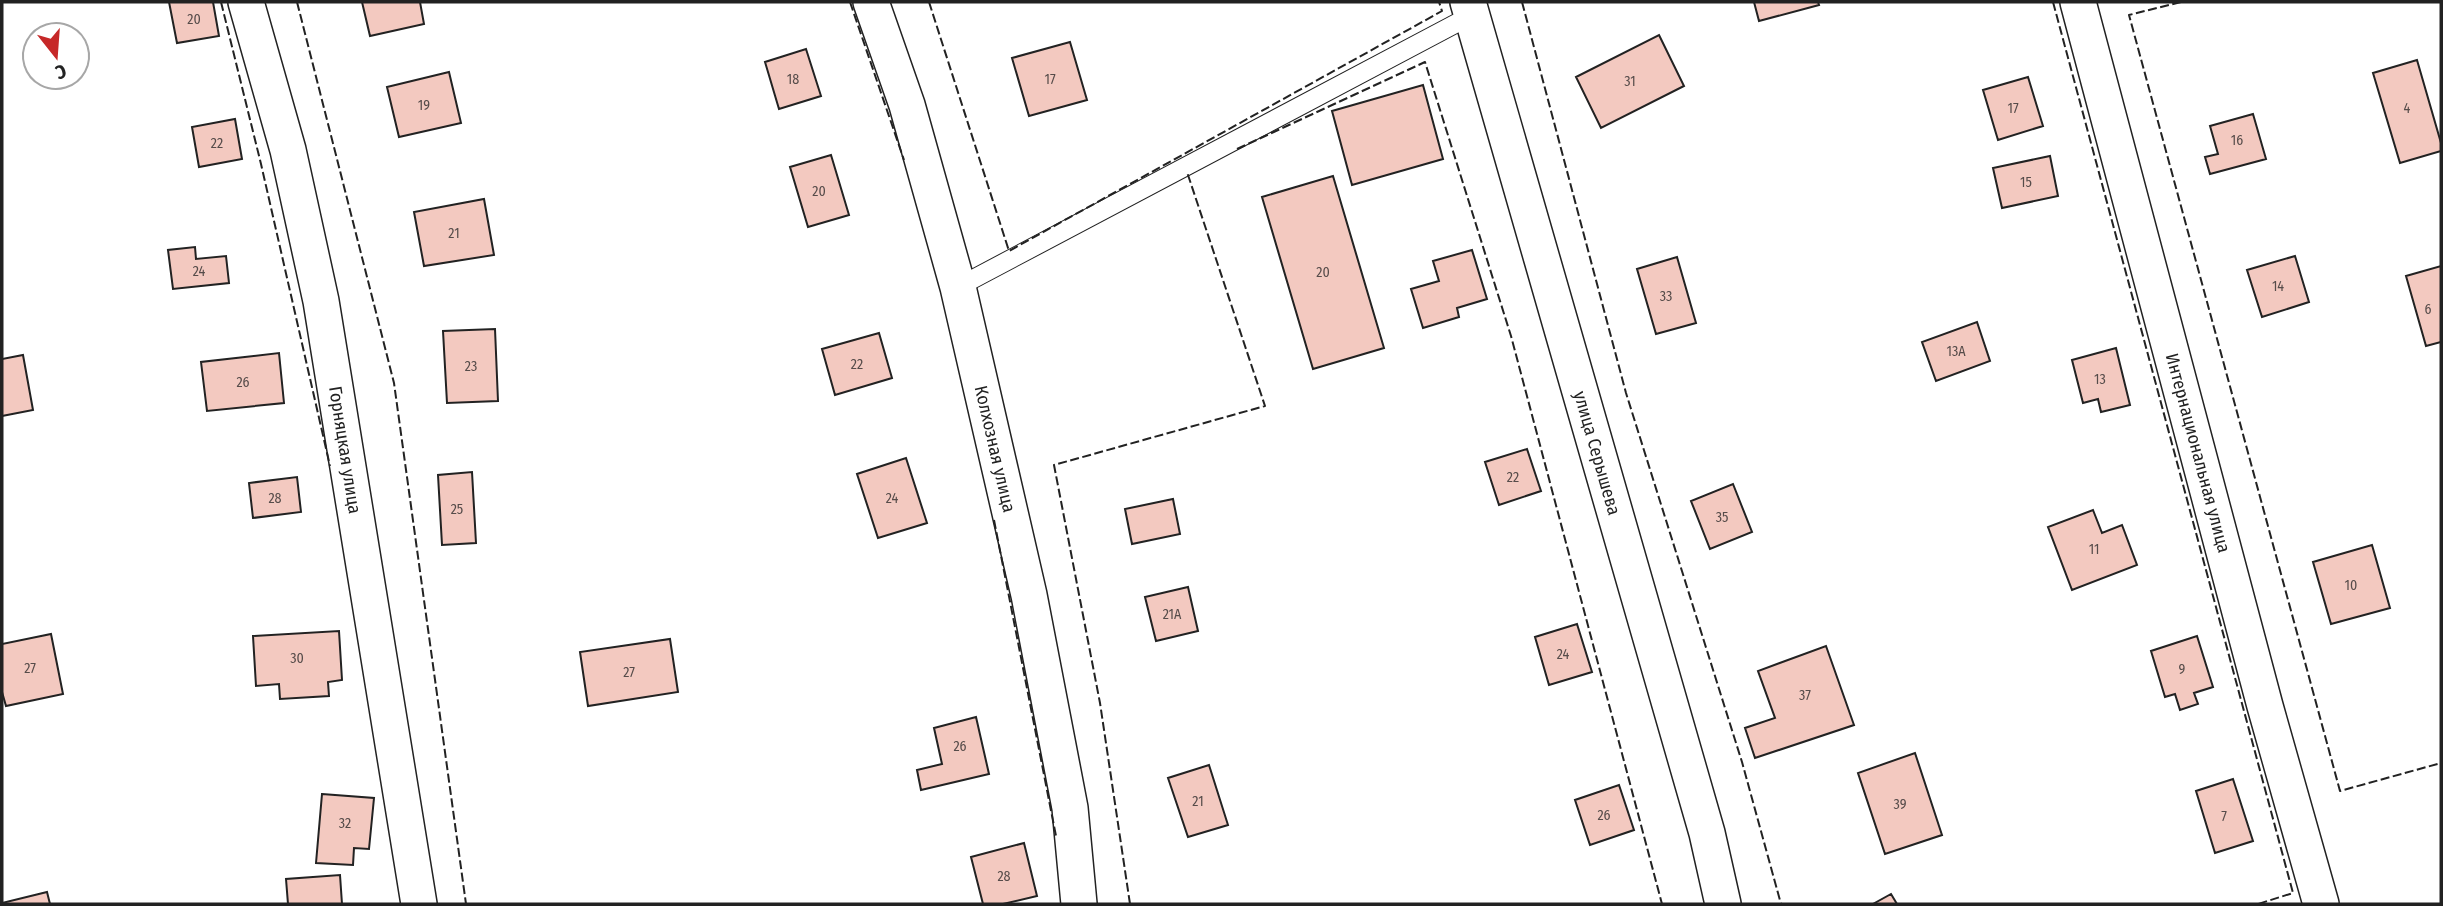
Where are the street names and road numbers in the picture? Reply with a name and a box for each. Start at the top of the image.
street label: Интернациональная улица [2161,351,2235,555]
street label: Колхозная улица [970,384,1020,515]
street label: Горняцкая улица [324,385,366,516]
street label: улица Серышева [1569,388,1625,518]

